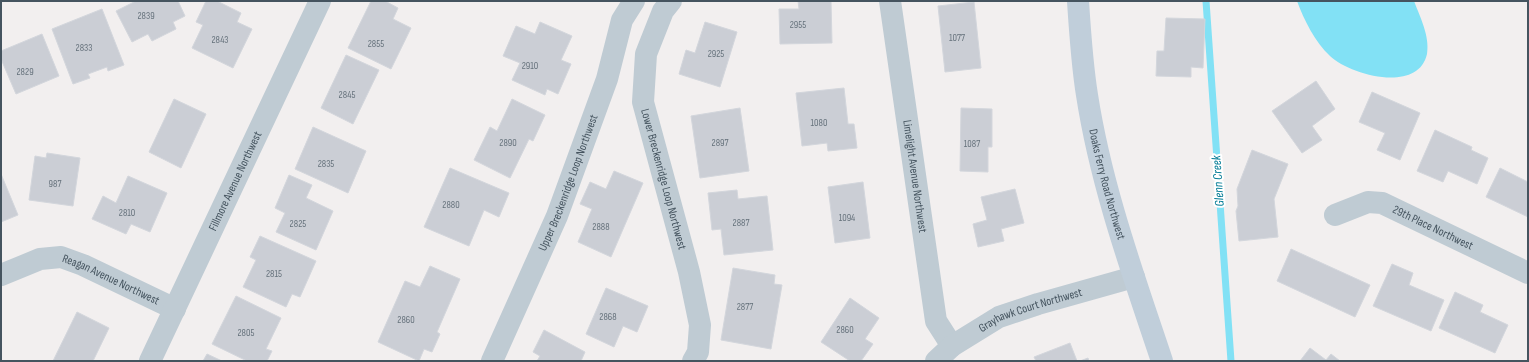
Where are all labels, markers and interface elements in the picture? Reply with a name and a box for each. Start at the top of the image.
house number: 2839 [137,10,155,22]
house number: 2955 [790,19,806,31]
house number: 1077 [949,32,965,44]
house number: 2843 [211,34,229,46]
house number: 2855 [368,38,384,50]
house number: 2833 [76,42,92,54]
house number: 2925 [708,48,724,60]
house number: 2910 [522,60,538,72]
house number: 2829 [16,66,34,78]
house number: 2845 [339,89,355,101]
street label: Lower Breckenridge Loop Northwest [638,107,690,251]
street label: Upper Breckenridge Loop Northwest [535,112,601,253]
house number: 1080 [811,117,827,129]
street label: Limelight Avenue Northwest [900,119,931,234]
street label: Doaks Ferry Road Northwest [1086,128,1129,242]
street label: Fillmore Avenue Northwest [205,129,265,233]
house number: 2890 [499,137,517,149]
house number: 2897 [712,137,728,149]
house number: 1087 [964,138,980,150]
water label: Glenn Creek [1208,154,1228,207]
house number: 2835 [318,158,334,170]
house number: 987 [49,178,61,190]
house number: 2880 [442,199,460,211]
street label: 29th Place Northwest [1390,202,1476,253]
house number: 2810 [119,207,135,219]
house number: 1094 [839,212,855,224]
house number: 2887 [733,217,749,229]
house number: 2825 [290,218,306,230]
house number: 2888 [592,221,610,233]
street label: Reagan Avenue Northwest [60,251,162,308]
house number: 2815 [266,268,282,280]
street label: Grayhawk Court Northwest [976,284,1084,335]
house number: 2877 [737,301,753,313]
house number: 2868 [599,311,617,323]
house number: 2860 [397,314,415,326]
house number: 2860 [836,324,854,336]
house number: 2805 [238,327,254,339]

